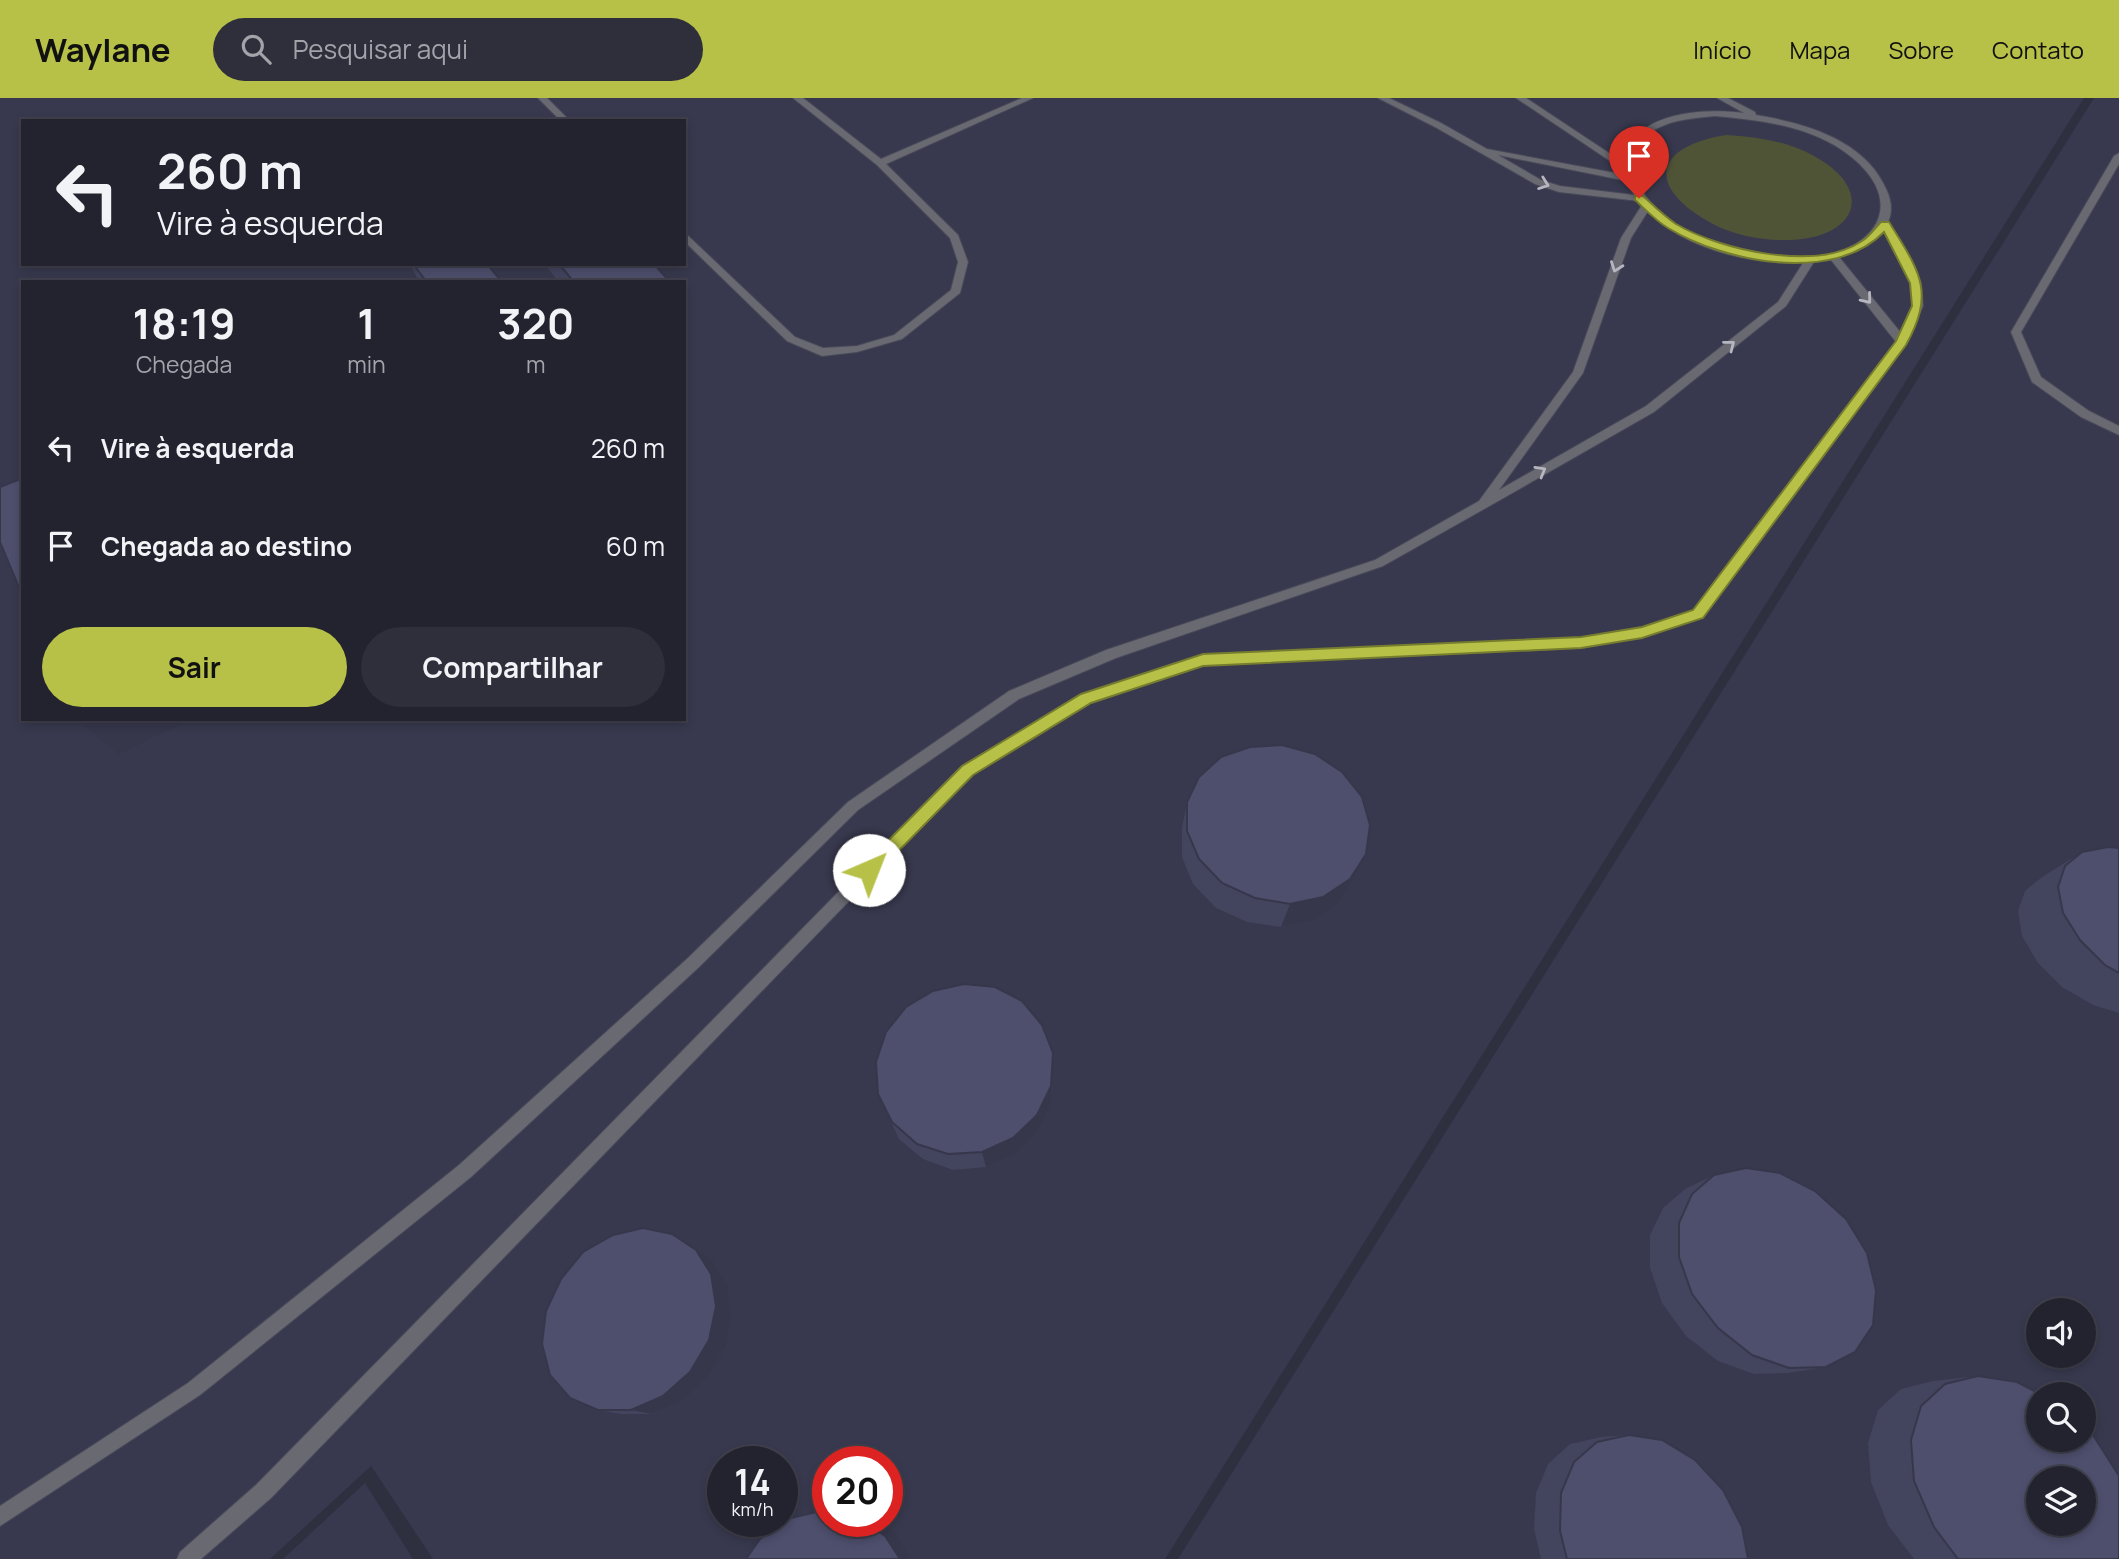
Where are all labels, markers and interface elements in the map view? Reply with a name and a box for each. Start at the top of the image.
search box [213,18,703,81]
text: Waylane [35,27,171,72]
icon: search [237,30,275,68]
text: Pesquisar aqui [293,31,468,67]
text: Início [1693,33,1751,66]
text: Mapa [1789,33,1850,66]
text: Sobre [1888,33,1954,66]
text: Contato [1992,33,2084,66]
pin [1609,126,1669,198]
text: 260 m [157,137,303,204]
icon: arrive [1620,137,1658,175]
icon: left [42,147,133,238]
one-way arrow [1537,175,1549,189]
text: Vire à esquerda [157,201,384,245]
one-way arrow [1610,260,1624,272]
one-way arrow [1859,292,1872,304]
text: 18:19 [133,294,236,352]
text: 1 [357,294,376,352]
text: 320 [497,294,574,352]
one-way arrow [1722,341,1734,354]
text: Chegada [136,348,232,380]
text: min [347,348,386,380]
text: m [526,348,546,380]
icon: left [42,429,80,467]
text: Vire à esquerda [101,430,294,466]
text: 260 m [591,430,665,466]
one-way arrow [1534,466,1546,479]
icon: arrive [42,527,80,565]
text: Chegada ao destino [101,528,352,564]
text: 60 m [606,528,665,564]
button: Sair [42,627,347,707]
button: Compartilhar [361,627,665,707]
position arrow [832,833,906,907]
map controls [2026,1298,2096,1536]
button: sound [2026,1298,2096,1368]
button: search [2026,1382,2096,1452]
speed limit sign: 20 [812,1446,903,1537]
text: 14 [734,1458,771,1506]
button: layers [2026,1466,2096,1536]
text: km/h [732,1497,773,1521]

